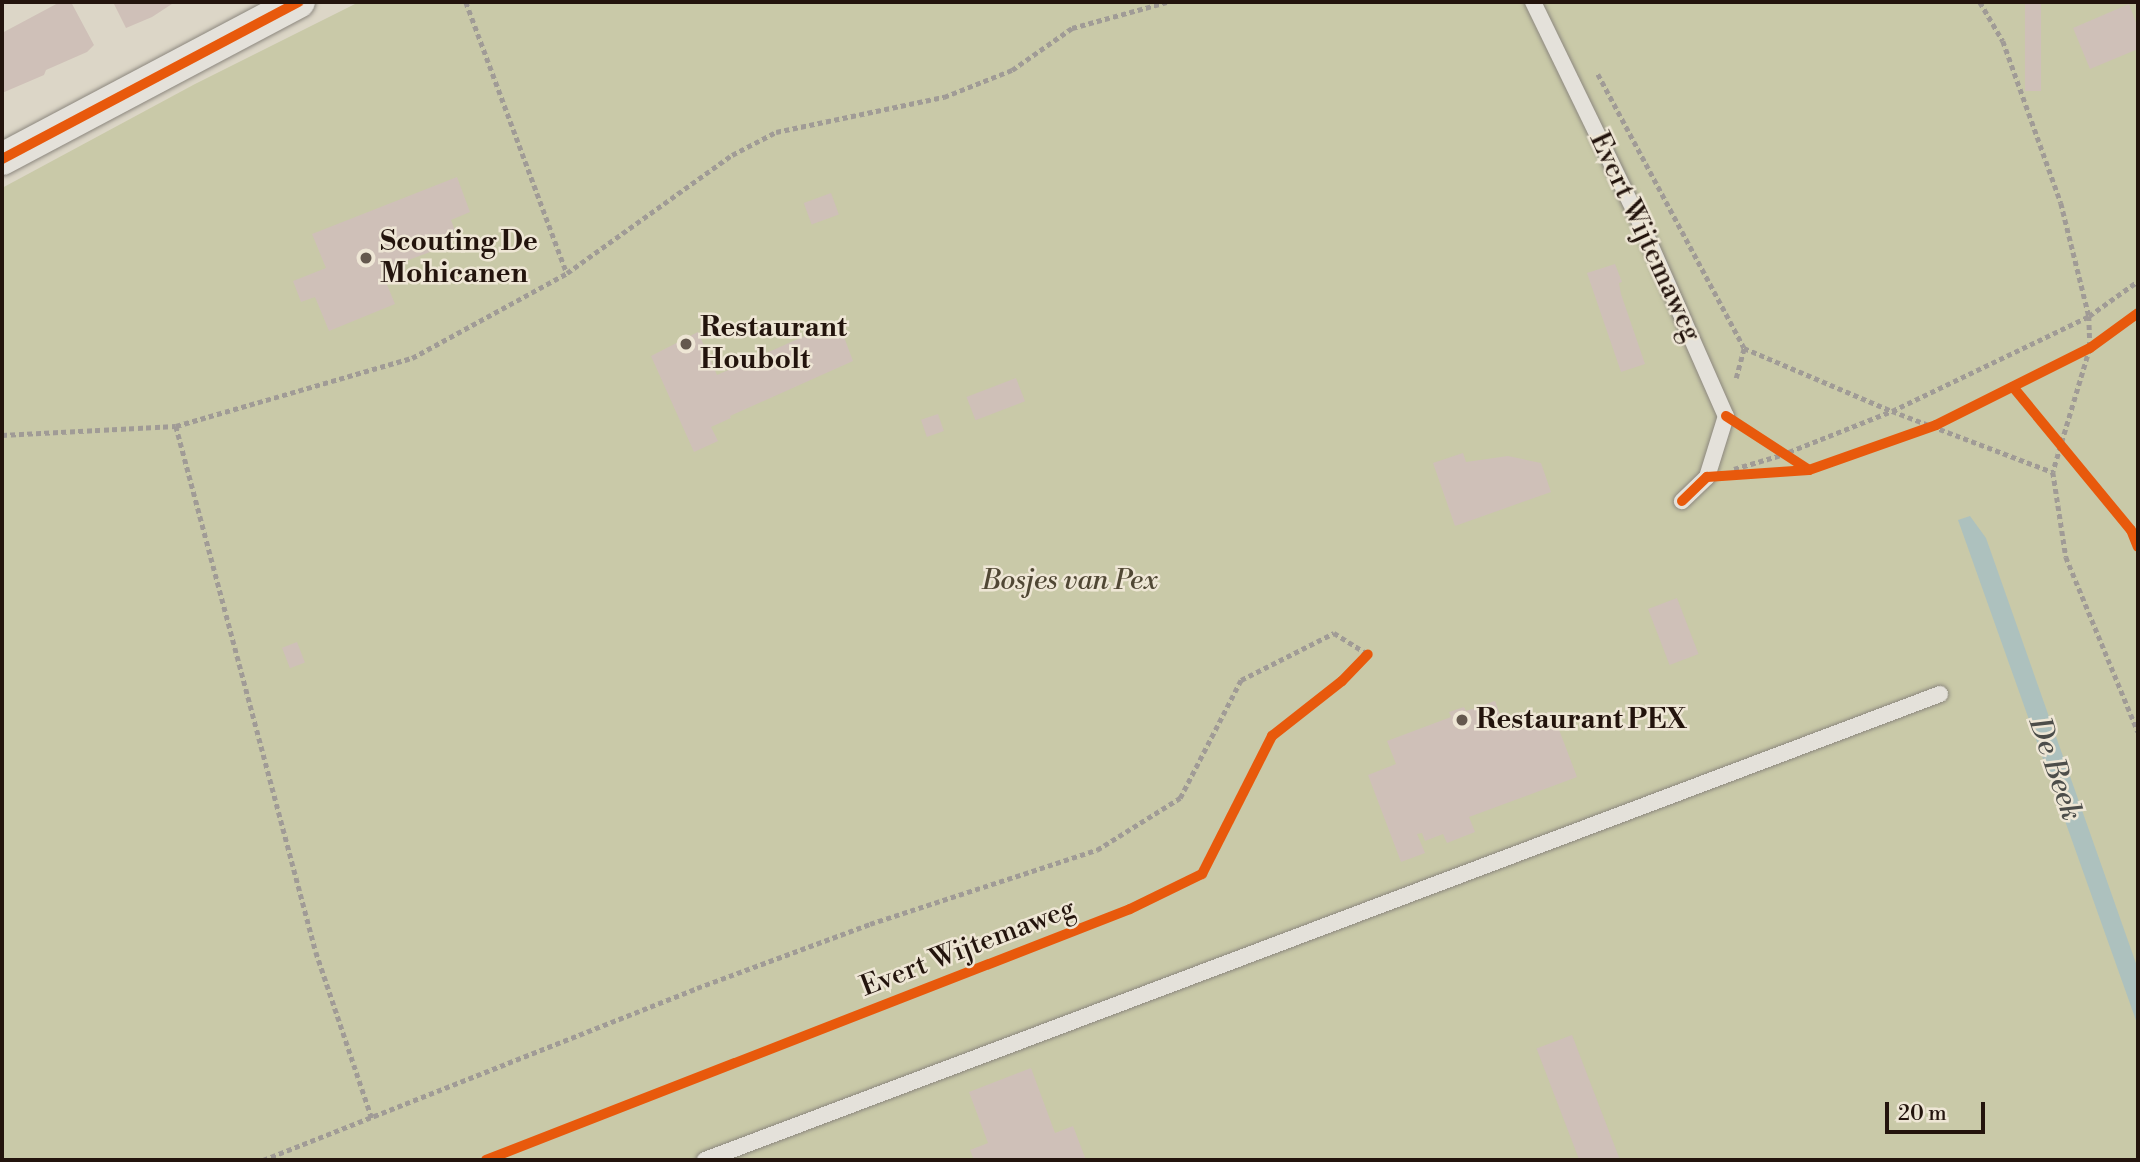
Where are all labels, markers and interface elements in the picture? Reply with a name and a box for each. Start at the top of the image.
street label: Evert Wijtemaweg [1582,127,1708,347]
place label: Scouting De Mohicanen [380,225,538,291]
marker: Scouting De Mohicanen [358,250,374,266]
place label: Restaurant Houbolt [700,311,847,377]
marker: Restaurant Houbolt [678,336,694,352]
park label: Bosjes van Pex [982,564,1158,598]
place label: Restaurant PEX [1476,703,1687,737]
marker: Restaurant PEX [1454,712,1470,728]
water label: De Beek [2021,713,2089,825]
street label: Evert Wijtemaweg [856,892,1080,1004]
scale bar [1888,1088,1988,1132]
text: 20 m [1898,1101,1947,1127]

